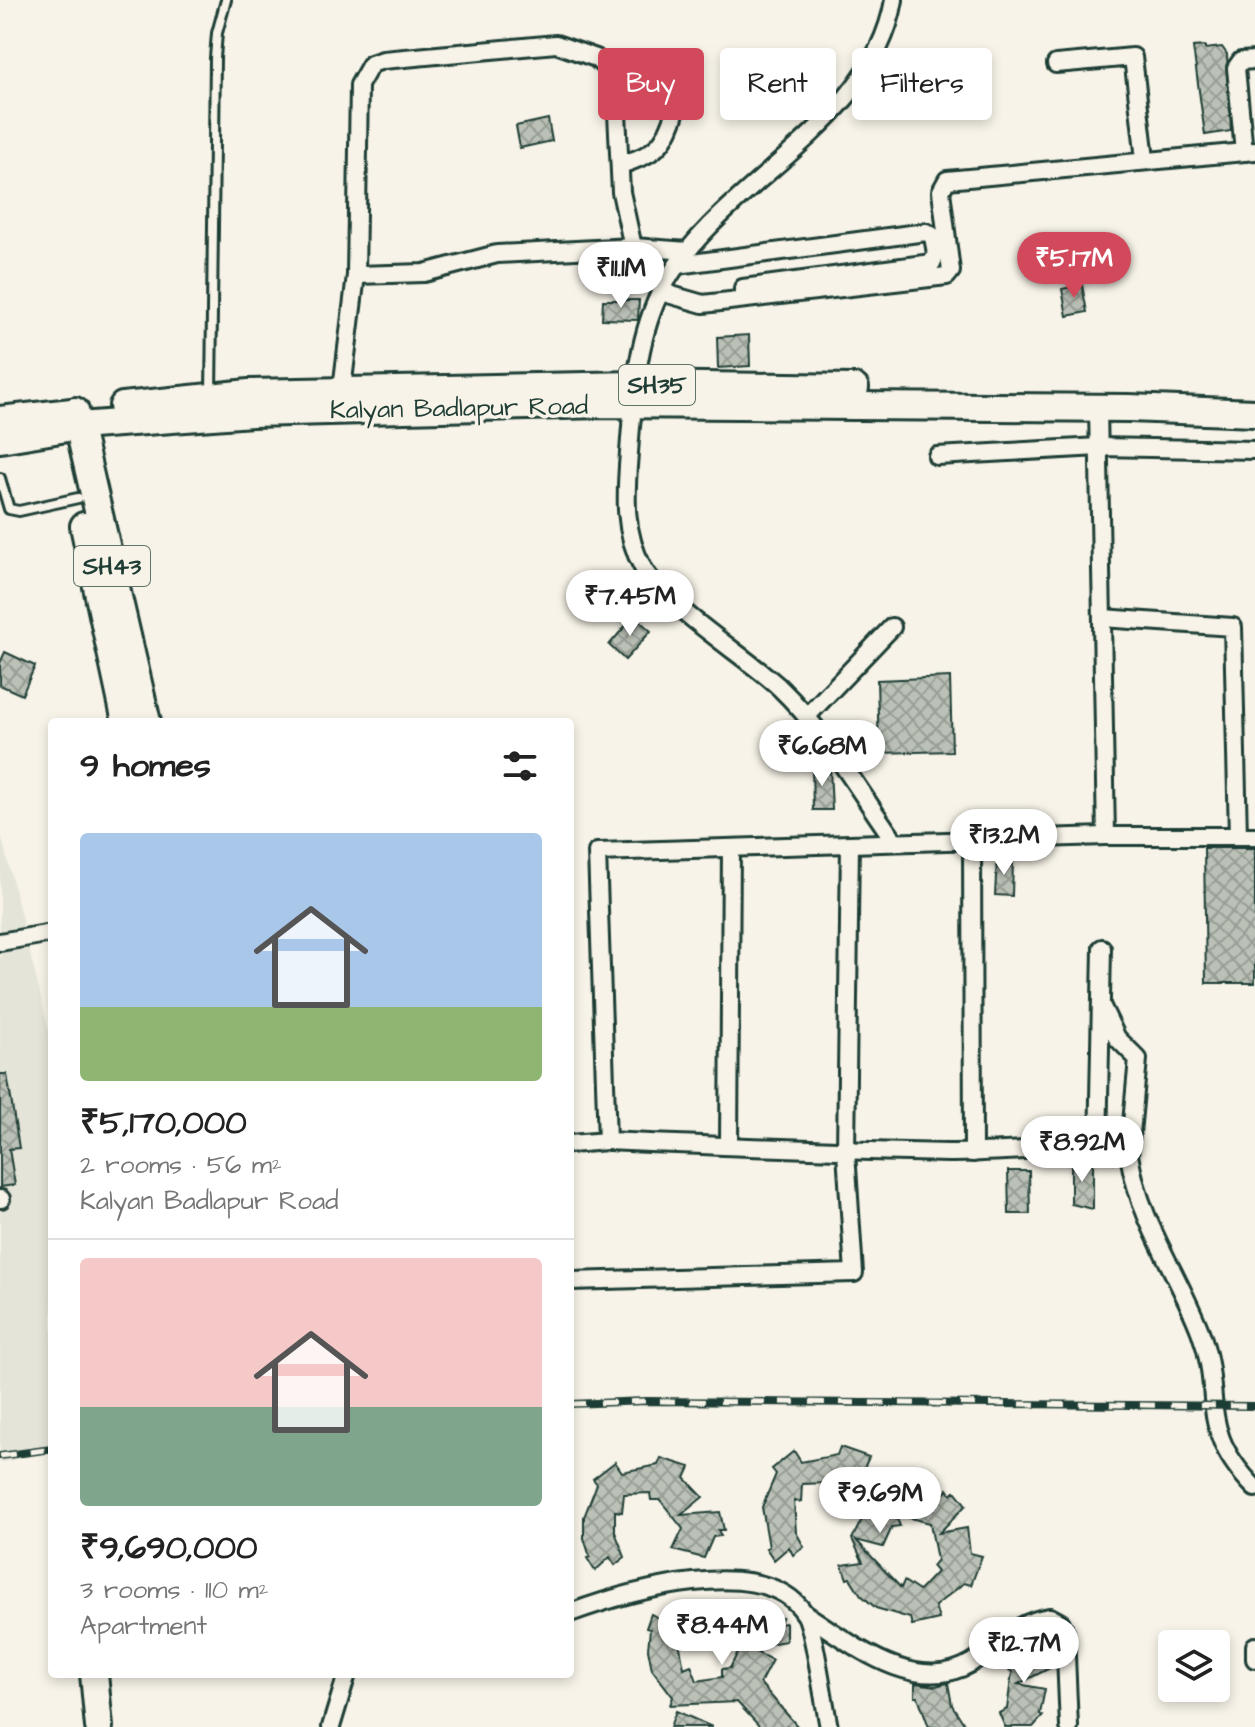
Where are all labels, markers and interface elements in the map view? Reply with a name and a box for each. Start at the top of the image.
chip: Buy [598,48,704,120]
chip: Rent [720,48,836,120]
chip: Filters [852,48,992,120]
pin: ₹5.17M [1009,232,1139,300]
text: ₹5.17M [1035,240,1113,276]
pin: ₹11.1M [556,242,686,310]
text: ₹11.1M [596,250,646,286]
road number: SH35 [619,365,695,405]
street label: Kalyan Badlapur Road [329,388,589,430]
road number: SH43 [74,546,150,586]
pin: ₹7.45M [565,570,695,638]
text: ₹7.45M [584,578,676,614]
pin: ₹6.68M [757,720,887,788]
text: ₹6.68M [777,728,867,764]
text: 9 homes [80,742,211,790]
icon: filters [498,744,542,788]
pin: ₹13.2M [939,809,1069,877]
text: ₹13.2M [968,817,1040,853]
icon: home [239,885,383,1029]
text: ₹5,170,000 [80,1099,247,1147]
pin: ₹8.92M [1017,1116,1147,1184]
text: ₹8.92M [1039,1124,1125,1160]
text: 2 rooms · 56 m² [80,1147,282,1183]
text: Kalyan Badlapur Road [80,1183,338,1219]
icon: home [239,1310,383,1454]
pin: ₹9.69M [815,1467,945,1535]
text: ₹9.69M [837,1475,923,1511]
text: ₹9,690,000 [80,1524,257,1572]
text: 3 rooms · 110 m² [80,1572,268,1608]
pin: ₹8.44M [657,1599,787,1667]
text: ₹8.44M [676,1607,768,1643]
text: Apartment [80,1608,207,1644]
pin: ₹12.7M [959,1617,1089,1685]
text: ₹12.7M [987,1625,1061,1661]
map controls [1158,1630,1230,1702]
button: layers [1158,1630,1230,1702]

